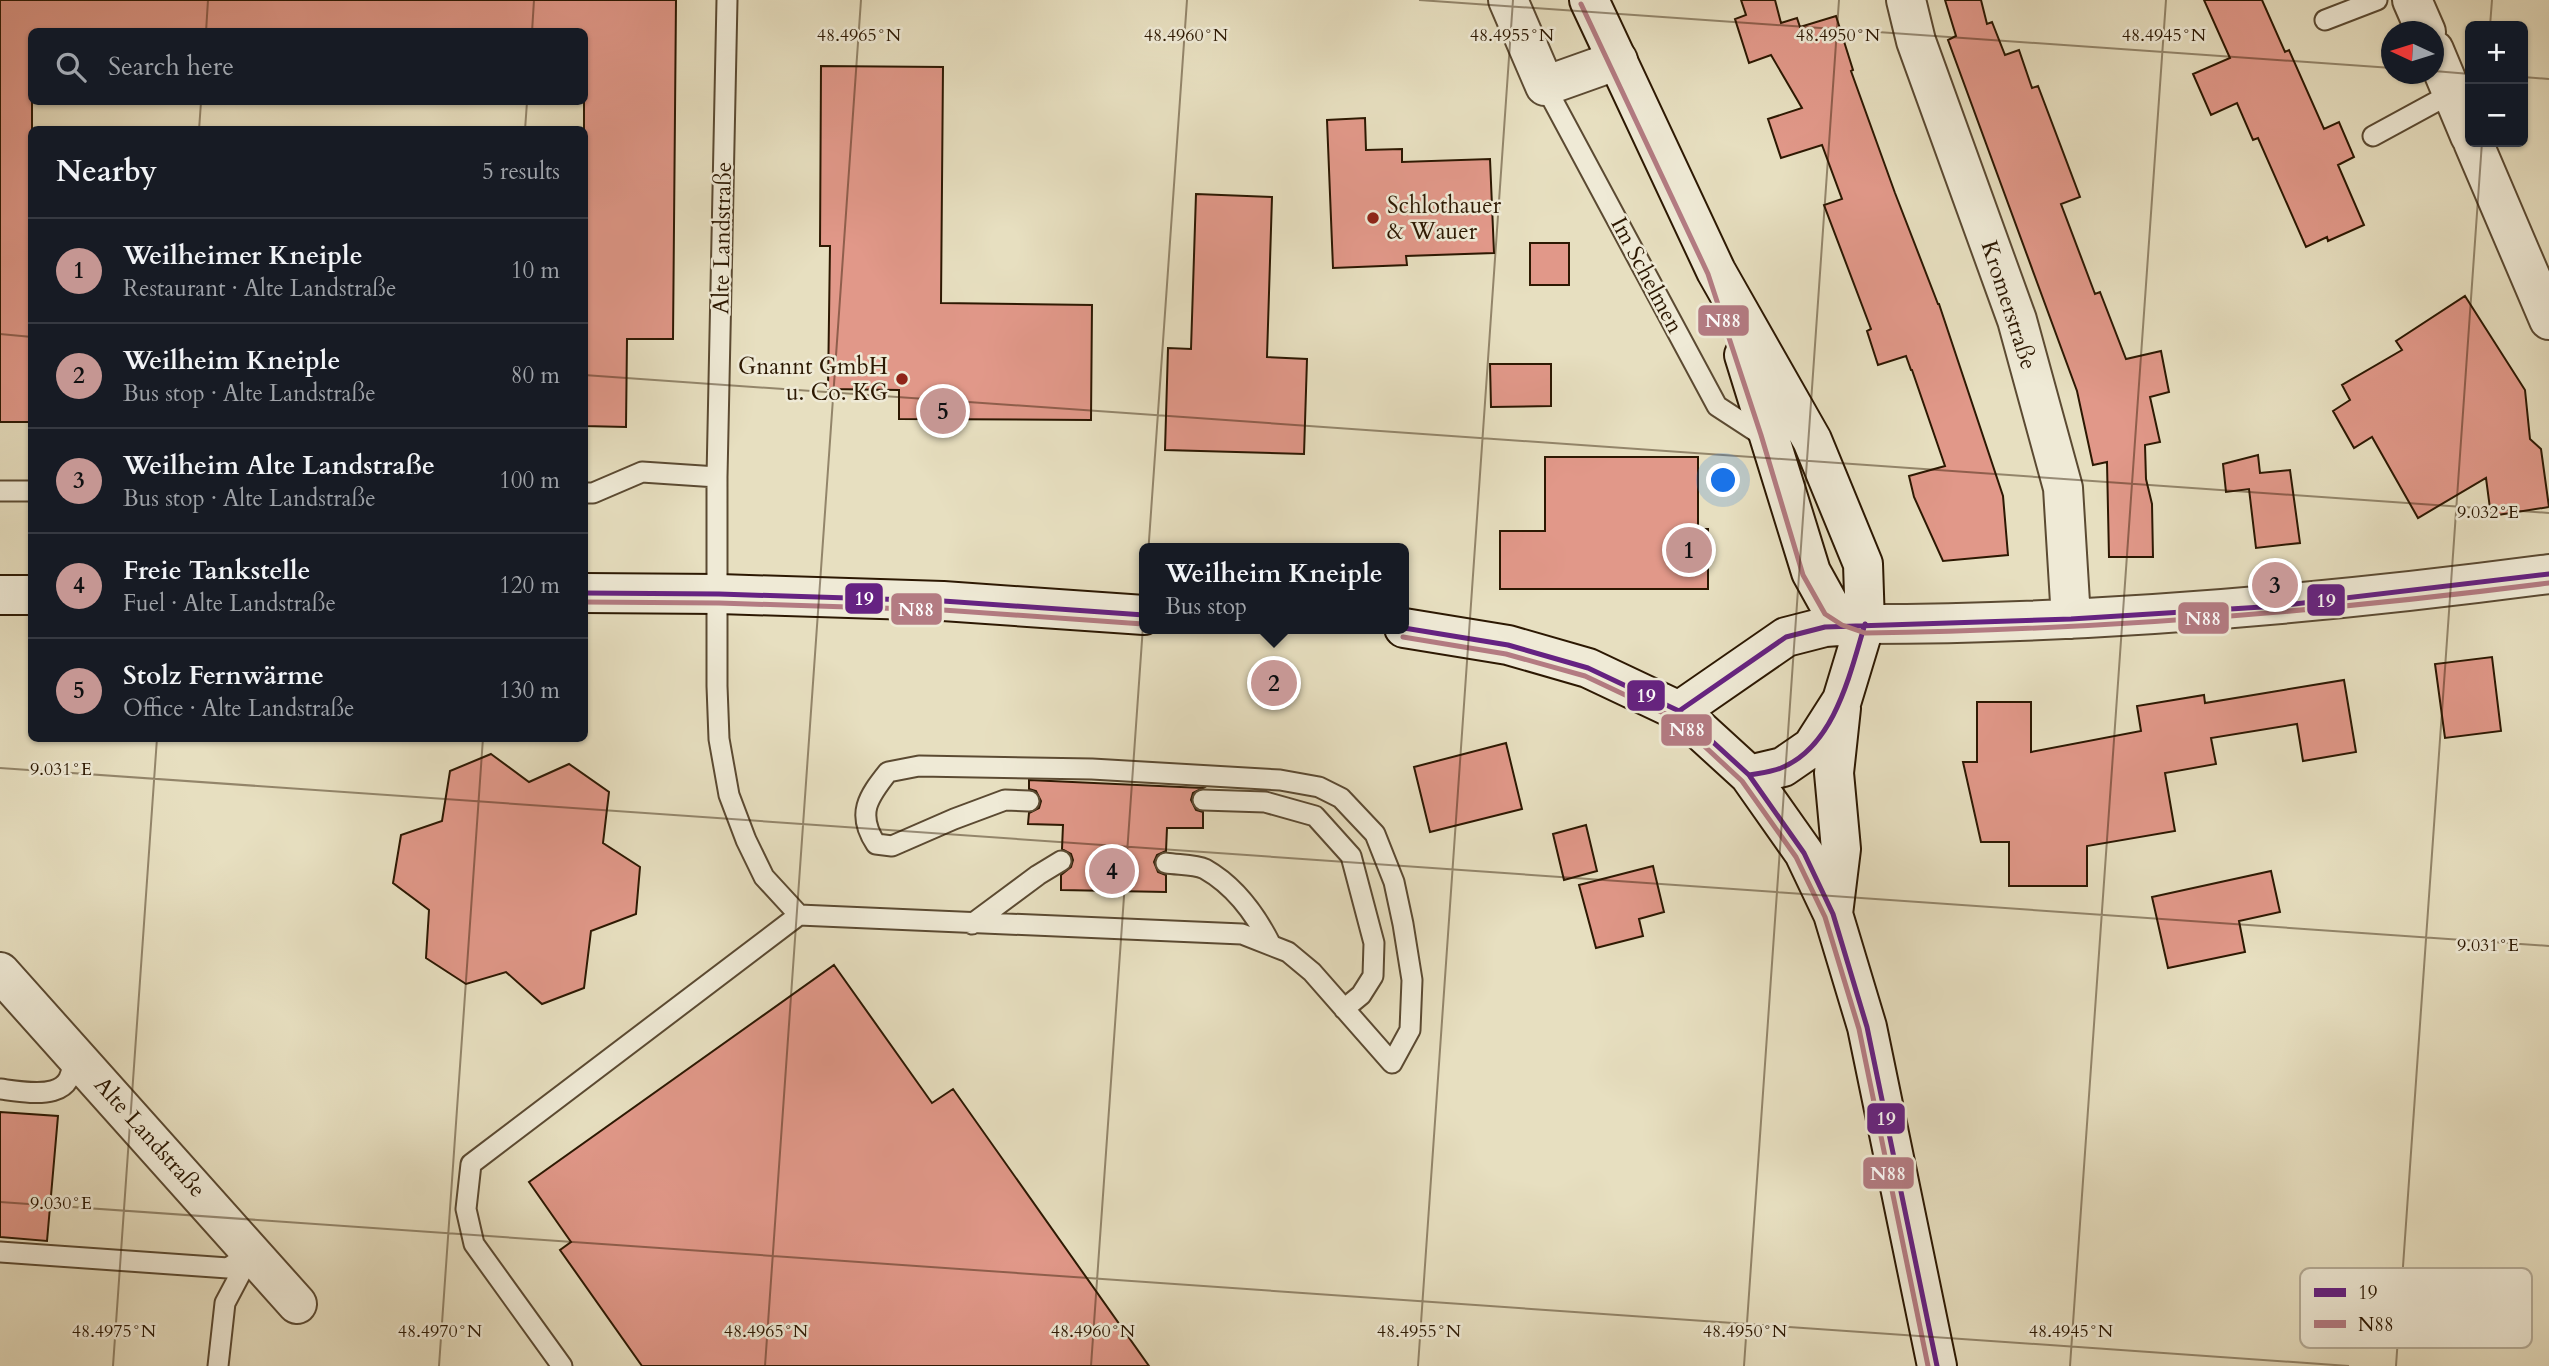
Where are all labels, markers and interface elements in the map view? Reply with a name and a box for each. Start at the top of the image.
north arrow [2381,21,2444,84]
map controls [2465,21,2528,147]
button: + [2465,21,2528,84]
text: 48.4965°N [817,23,902,48]
text: 48.4960°N [1144,23,1229,48]
text: 48.4955°N [1470,23,1555,48]
text: 48.4950°N [1796,23,1881,48]
text: 48.4945°N [2122,23,2207,48]
search box [28,28,588,105]
icon: search [52,48,90,86]
text: Search here [108,49,234,84]
button: − [2465,84,2528,147]
text: Nearby [56,151,157,192]
text: 5 results [482,156,560,187]
street label: Alte Landstraße [705,161,739,315]
place label: Schlothauer & Wauer [1387,190,1502,247]
marker: Schlothauer & Wauer [1365,210,1381,226]
street label: Im Schelmen [1603,211,1691,339]
street label: Kromerstraße [1974,237,2044,373]
text: Weilheimer Kneiple [123,238,363,273]
text: 1 [73,255,85,286]
text: 10 m [511,255,560,286]
text: Restaurant · Alte Landstraße [123,273,396,304]
line badge: N88 [1697,304,1750,337]
text: N88 [1705,308,1741,334]
text: Weilheim Kneiple [123,343,340,378]
place label: Gnannt GmbH u. Co. KG [738,351,888,408]
text: 2 [73,360,85,391]
text: 80 m [511,360,560,391]
marker: Gnannt GmbH u. Co. KG [894,371,910,387]
text: Bus stop · Alte Landstraße [123,378,376,409]
pin: 5 [920,385,966,437]
text: Weilheim Alte Landstraße [123,448,435,483]
your location [1706,463,1740,497]
text: 3 [73,465,85,496]
text: 100 m [499,465,560,496]
text: Bus stop · Alte Landstraße [123,483,376,514]
text: 9.032°E [2457,500,2519,525]
pin: 1 [1666,524,1712,576]
popup [1139,543,1409,634]
text: Freie Tankstelle [123,553,310,588]
text: Weilheim Kneiple [1165,556,1383,591]
pin: 3 [2252,559,2298,611]
text: 4 [73,570,85,601]
text: 120 m [499,570,560,601]
line badge: 19 [844,582,884,615]
line badge: 19 [2306,583,2346,617]
text: 19 [854,586,874,612]
text: Fuel · Alte Landstraße [123,588,336,619]
text: 19 [2316,588,2336,614]
text: Bus stop [1165,591,1247,622]
line badge: N88 [890,592,943,626]
text: N88 [898,597,934,623]
line badge: N88 [2177,601,2230,635]
text: N88 [2185,606,2221,632]
pin: 2 [1251,657,1297,709]
text: Stolz Fernwärme [123,658,324,693]
text: 5 [73,675,85,706]
text: 130 m [499,675,560,706]
line badge: 19 [1626,679,1666,712]
text: 19 [1636,683,1656,709]
text: Office · Alte Landstraße [123,693,355,724]
line badge: N88 [1660,713,1713,747]
text: N88 [1669,717,1705,743]
text: 9.031°E [30,757,92,782]
pin: 4 [1089,845,1135,897]
text: 9.031°E [2457,933,2519,958]
street label: Alte Landstraße [87,1070,213,1204]
line badge: 19 [1866,1102,1906,1135]
text: 19 [1876,1106,1896,1132]
line badge: N88 [1862,1156,1915,1190]
text: N88 [1870,1161,1906,1187]
text: 9.030°E [30,1191,92,1216]
legend [2300,1268,2532,1348]
text: 19 [2358,1280,2378,1306]
text: N88 [2358,1312,2394,1338]
text: 48.4975°N [72,1319,157,1344]
text: 48.4970°N [398,1319,483,1344]
text: 48.4965°N [724,1319,809,1344]
text: 48.4960°N [1051,1319,1136,1344]
text: 48.4955°N [1377,1319,1462,1344]
text: 48.4950°N [1703,1319,1788,1344]
text: 48.4945°N [2029,1319,2114,1344]

